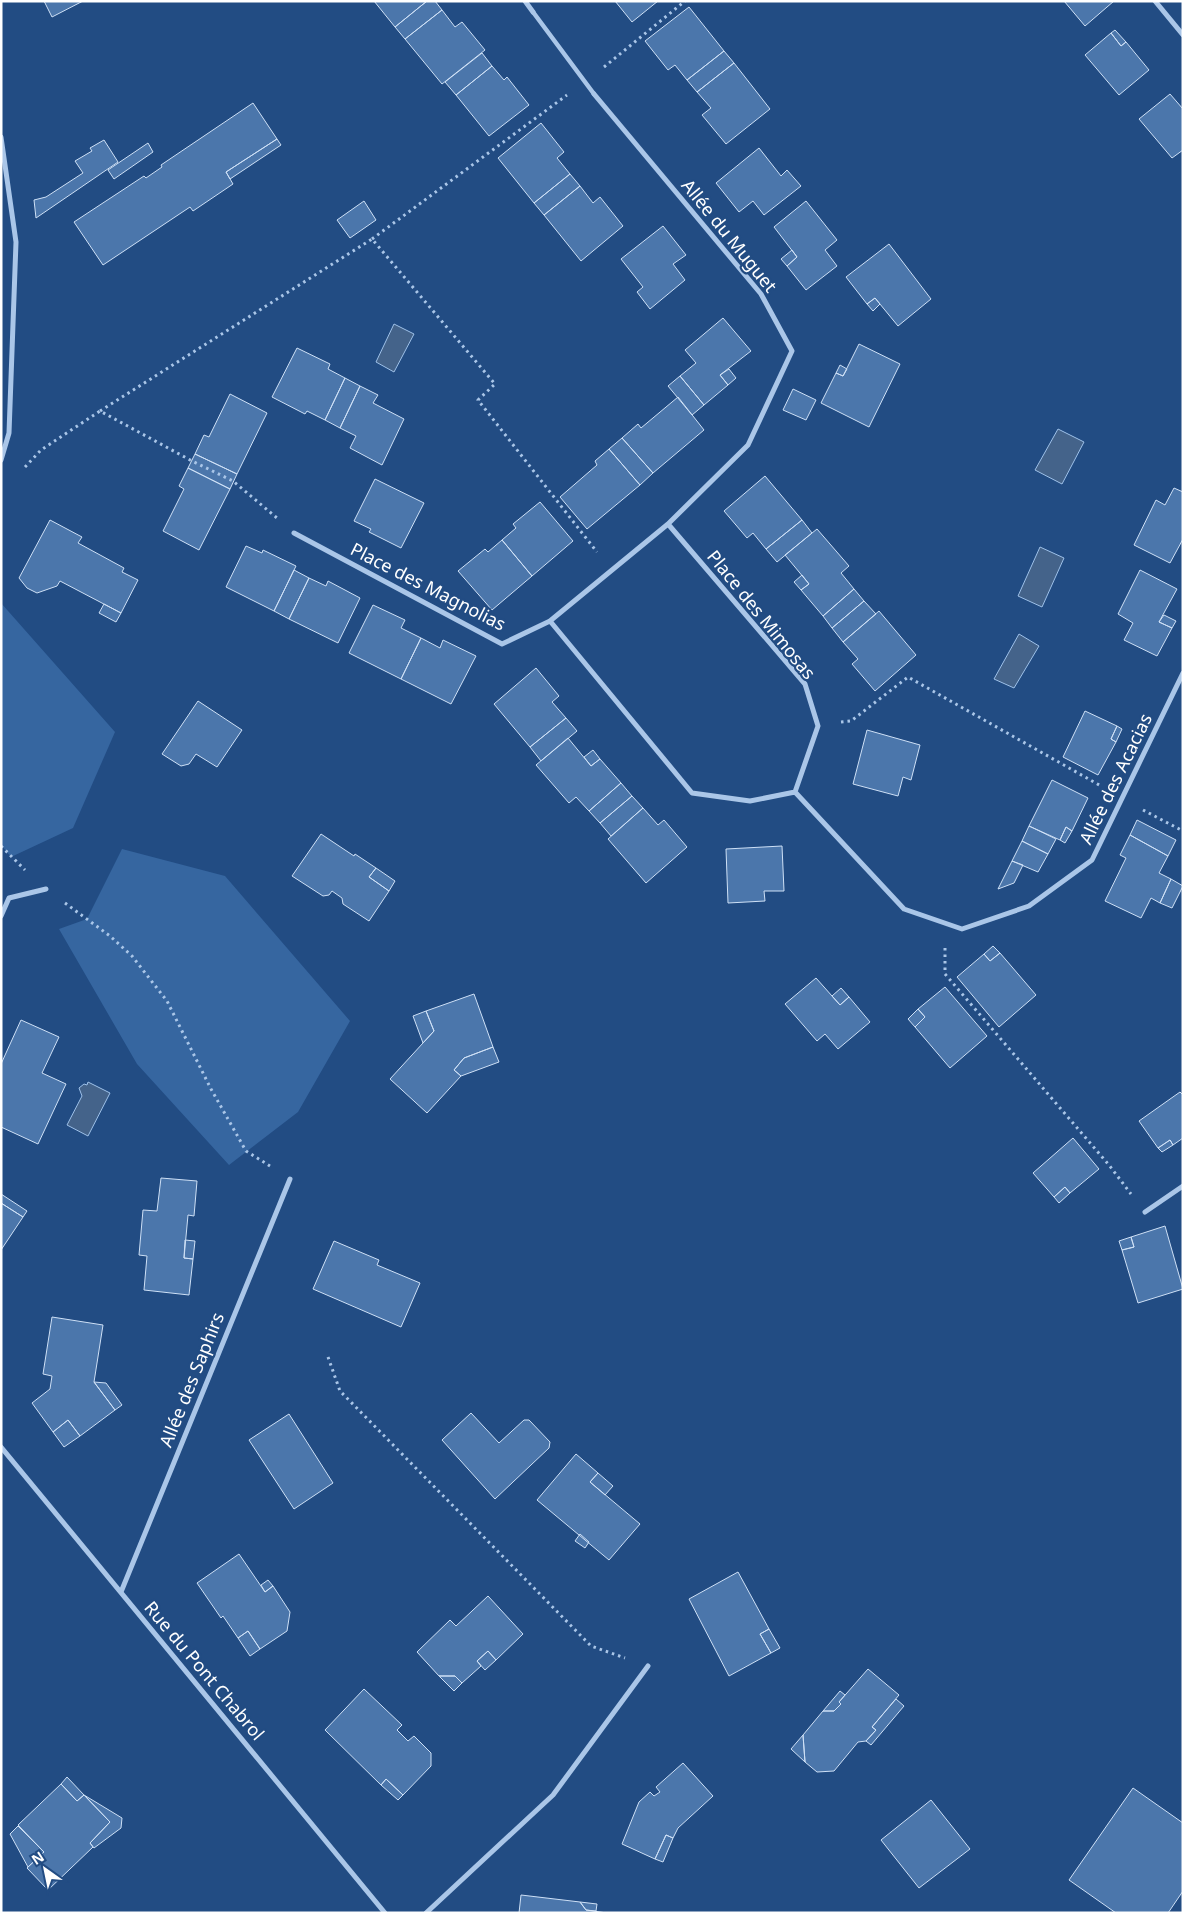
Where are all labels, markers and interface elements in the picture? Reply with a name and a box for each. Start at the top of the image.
street label: Allée du Muguet [677,174,783,297]
street label: Place des Magnolias [347,537,510,636]
street label: Place des Mimosas [702,545,821,684]
street label: Allée des Acacias [1073,709,1157,848]
street label: Allée des Saphirs [153,1309,229,1450]
street label: Rue du Pont Chabrol [140,1596,270,1745]
north arrow [20,1844,70,1894]
text: N [28,1847,48,1869]

